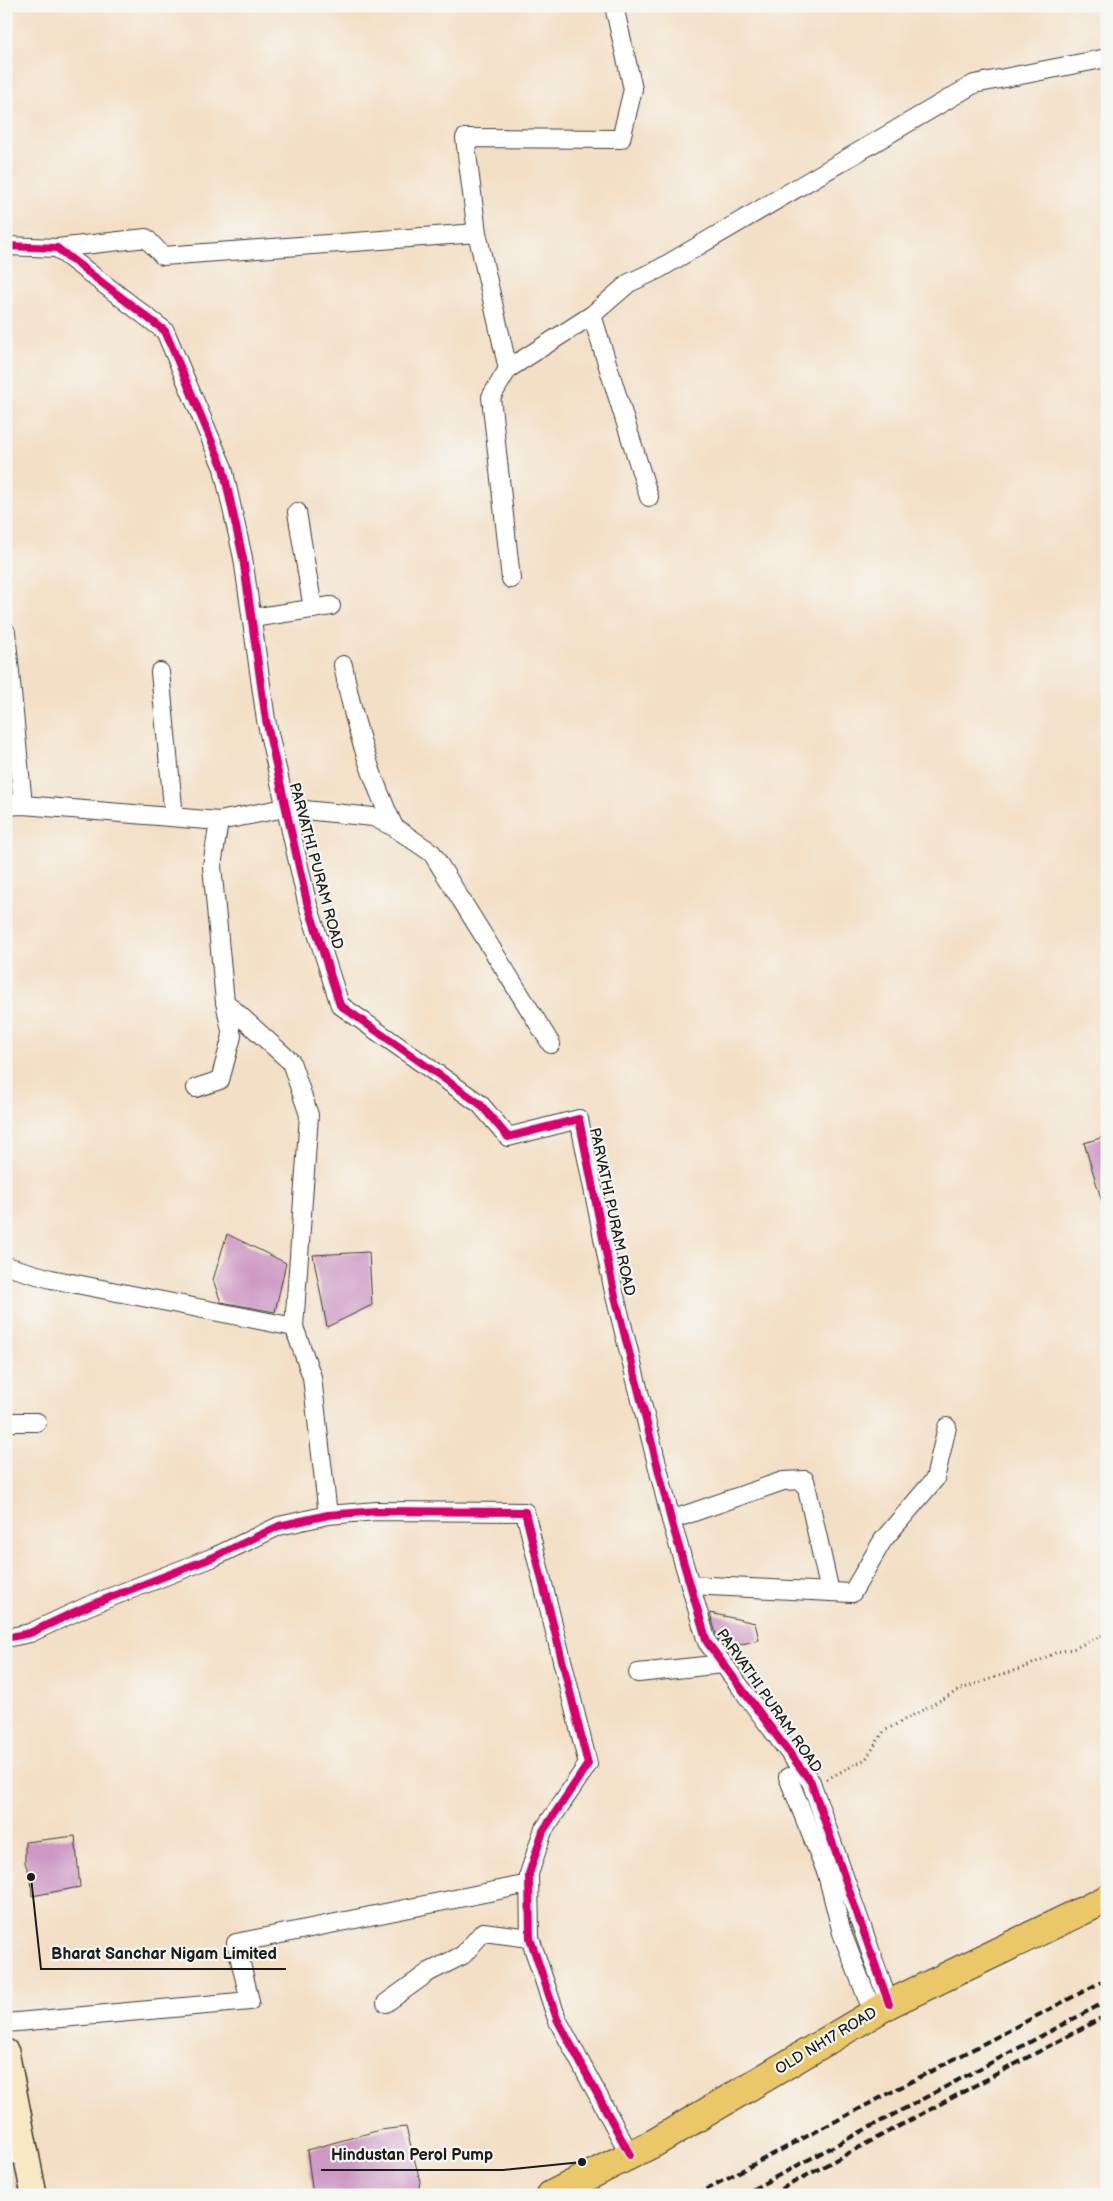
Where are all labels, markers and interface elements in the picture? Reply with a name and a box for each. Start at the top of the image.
street label: PARVATHI PURAM ROAD [285,781,347,951]
street label: PARVATHI PURAM ROAD [585,1126,639,1298]
street label: PARVATHI PURAM ROAD [712,1625,826,1777]
callout: Bharat Sanchar Nigam Limited [41,1938,286,1969]
text: Bharat Sanchar Nigam Limited [51,1945,277,1964]
street label: OLD NH17 ROAD [772,2003,880,2079]
callout: Hindustan Perol Pump [321,2139,503,2170]
text: Hindustan Perol Pump [331,2146,493,2165]

